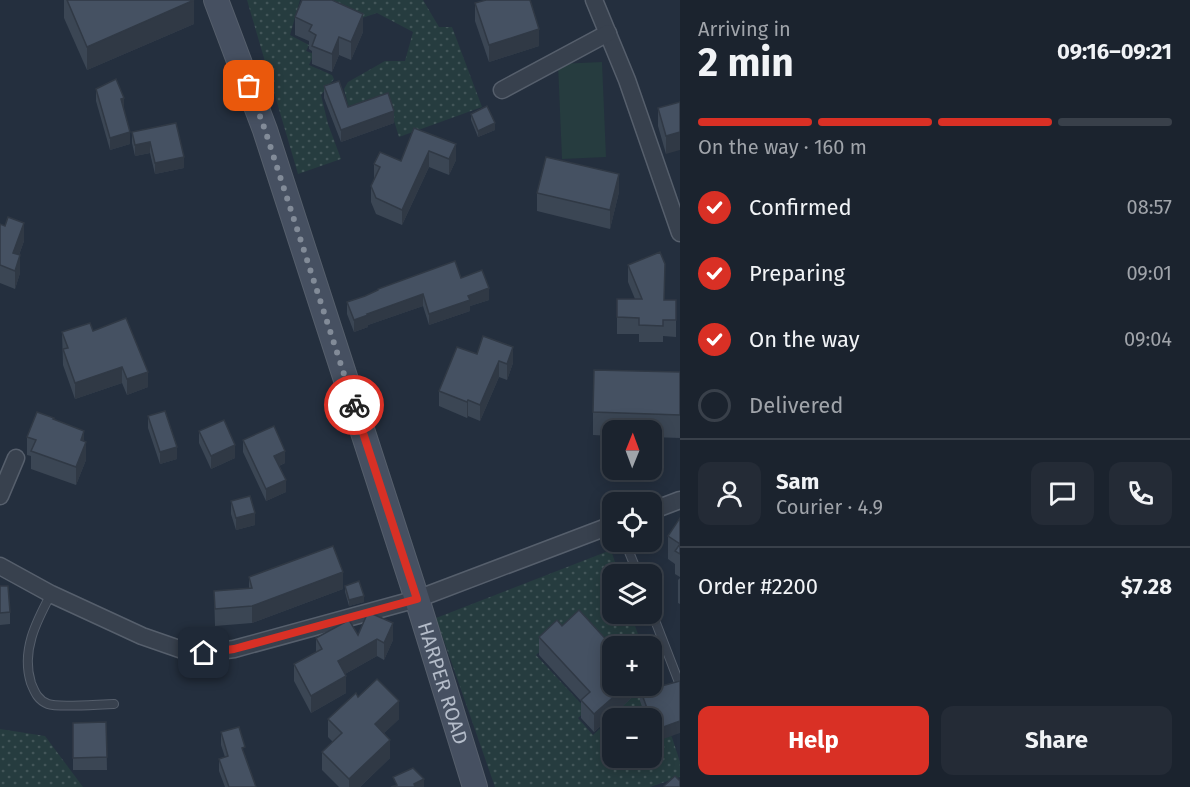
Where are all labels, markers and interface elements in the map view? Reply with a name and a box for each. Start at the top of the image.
text: Arriving in [698,17,791,41]
text: 09:16–09:21 [1057,38,1172,65]
text: 2 min [698,40,794,86]
pin [223,60,274,111]
icon: bag [232,69,265,102]
text: On the way · 160 m [698,135,867,159]
icon: check [698,191,731,224]
text: Confirmed [749,194,852,221]
text: 08:57 [1127,195,1172,219]
icon: check [698,257,731,290]
text: Preparing [749,260,845,287]
text: 09:01 [1126,261,1172,285]
icon: check [698,323,731,356]
text: On the way [749,326,860,353]
text: 09:04 [1124,327,1172,351]
courier [324,375,384,435]
icon: bike [338,389,371,422]
text: Delivered [749,392,844,419]
north arrow [602,420,662,480]
map controls [602,420,662,768]
button: person [698,462,761,525]
button: chat [1031,462,1094,525]
button: phone [1109,462,1172,525]
text: Sam [776,468,819,495]
button: locate [602,492,662,552]
text: Courier · 4.9 [776,495,883,519]
button: layers [602,564,662,624]
text: Order #2200 [698,573,818,600]
text: $7.28 [1121,573,1172,600]
street label: HARPER ROAD [413,619,473,747]
pin [178,627,229,678]
icon: home [187,636,220,669]
button: + [602,636,662,696]
button: Help [698,706,929,775]
button: Share [941,706,1172,775]
button: − [602,708,662,768]

